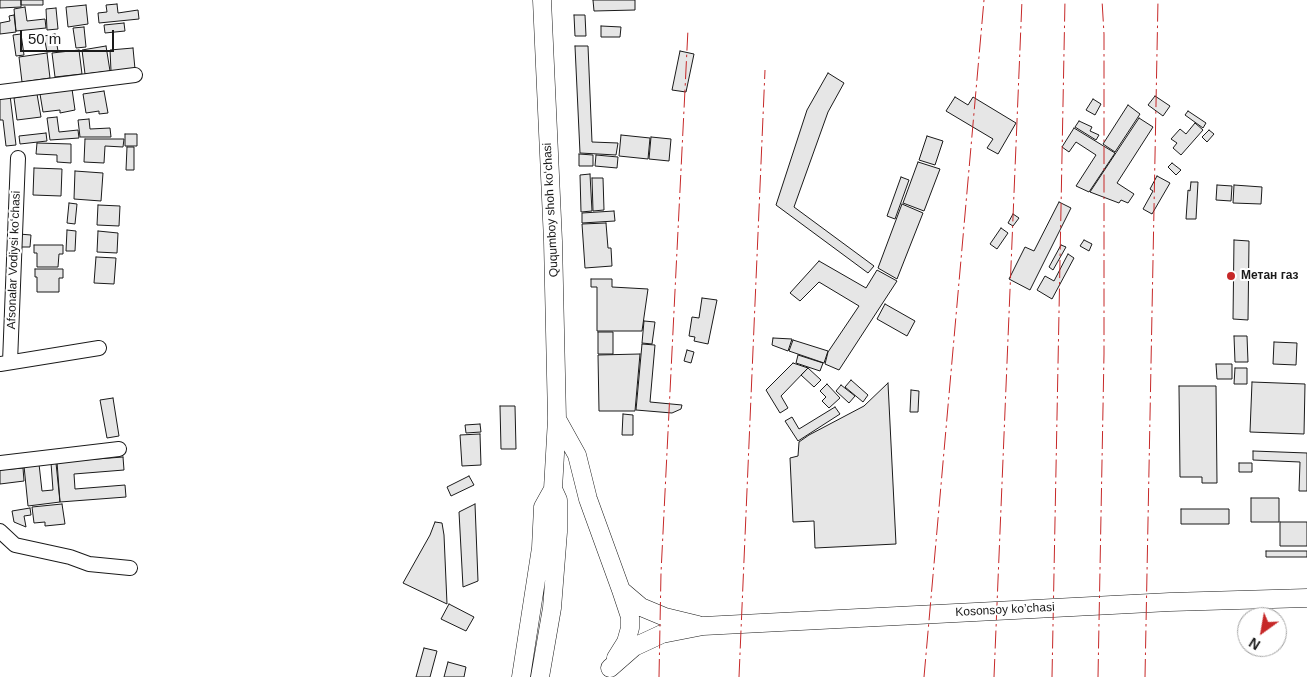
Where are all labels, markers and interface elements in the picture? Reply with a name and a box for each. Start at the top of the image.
scale bar [22,20,116,52]
text: 50 m [28,30,61,47]
street label: Ququmboy shoh koʻchasi [540,142,562,278]
street label: Afsonalar Vodiysi koʻchasi [4,190,24,330]
place label: Метан газ [1241,269,1298,283]
marker: Метан газ [1225,270,1237,282]
street label: Kosonsoy ko’chasi [955,600,1055,620]
north arrow [1237,607,1287,657]
text: N [1246,634,1263,653]

